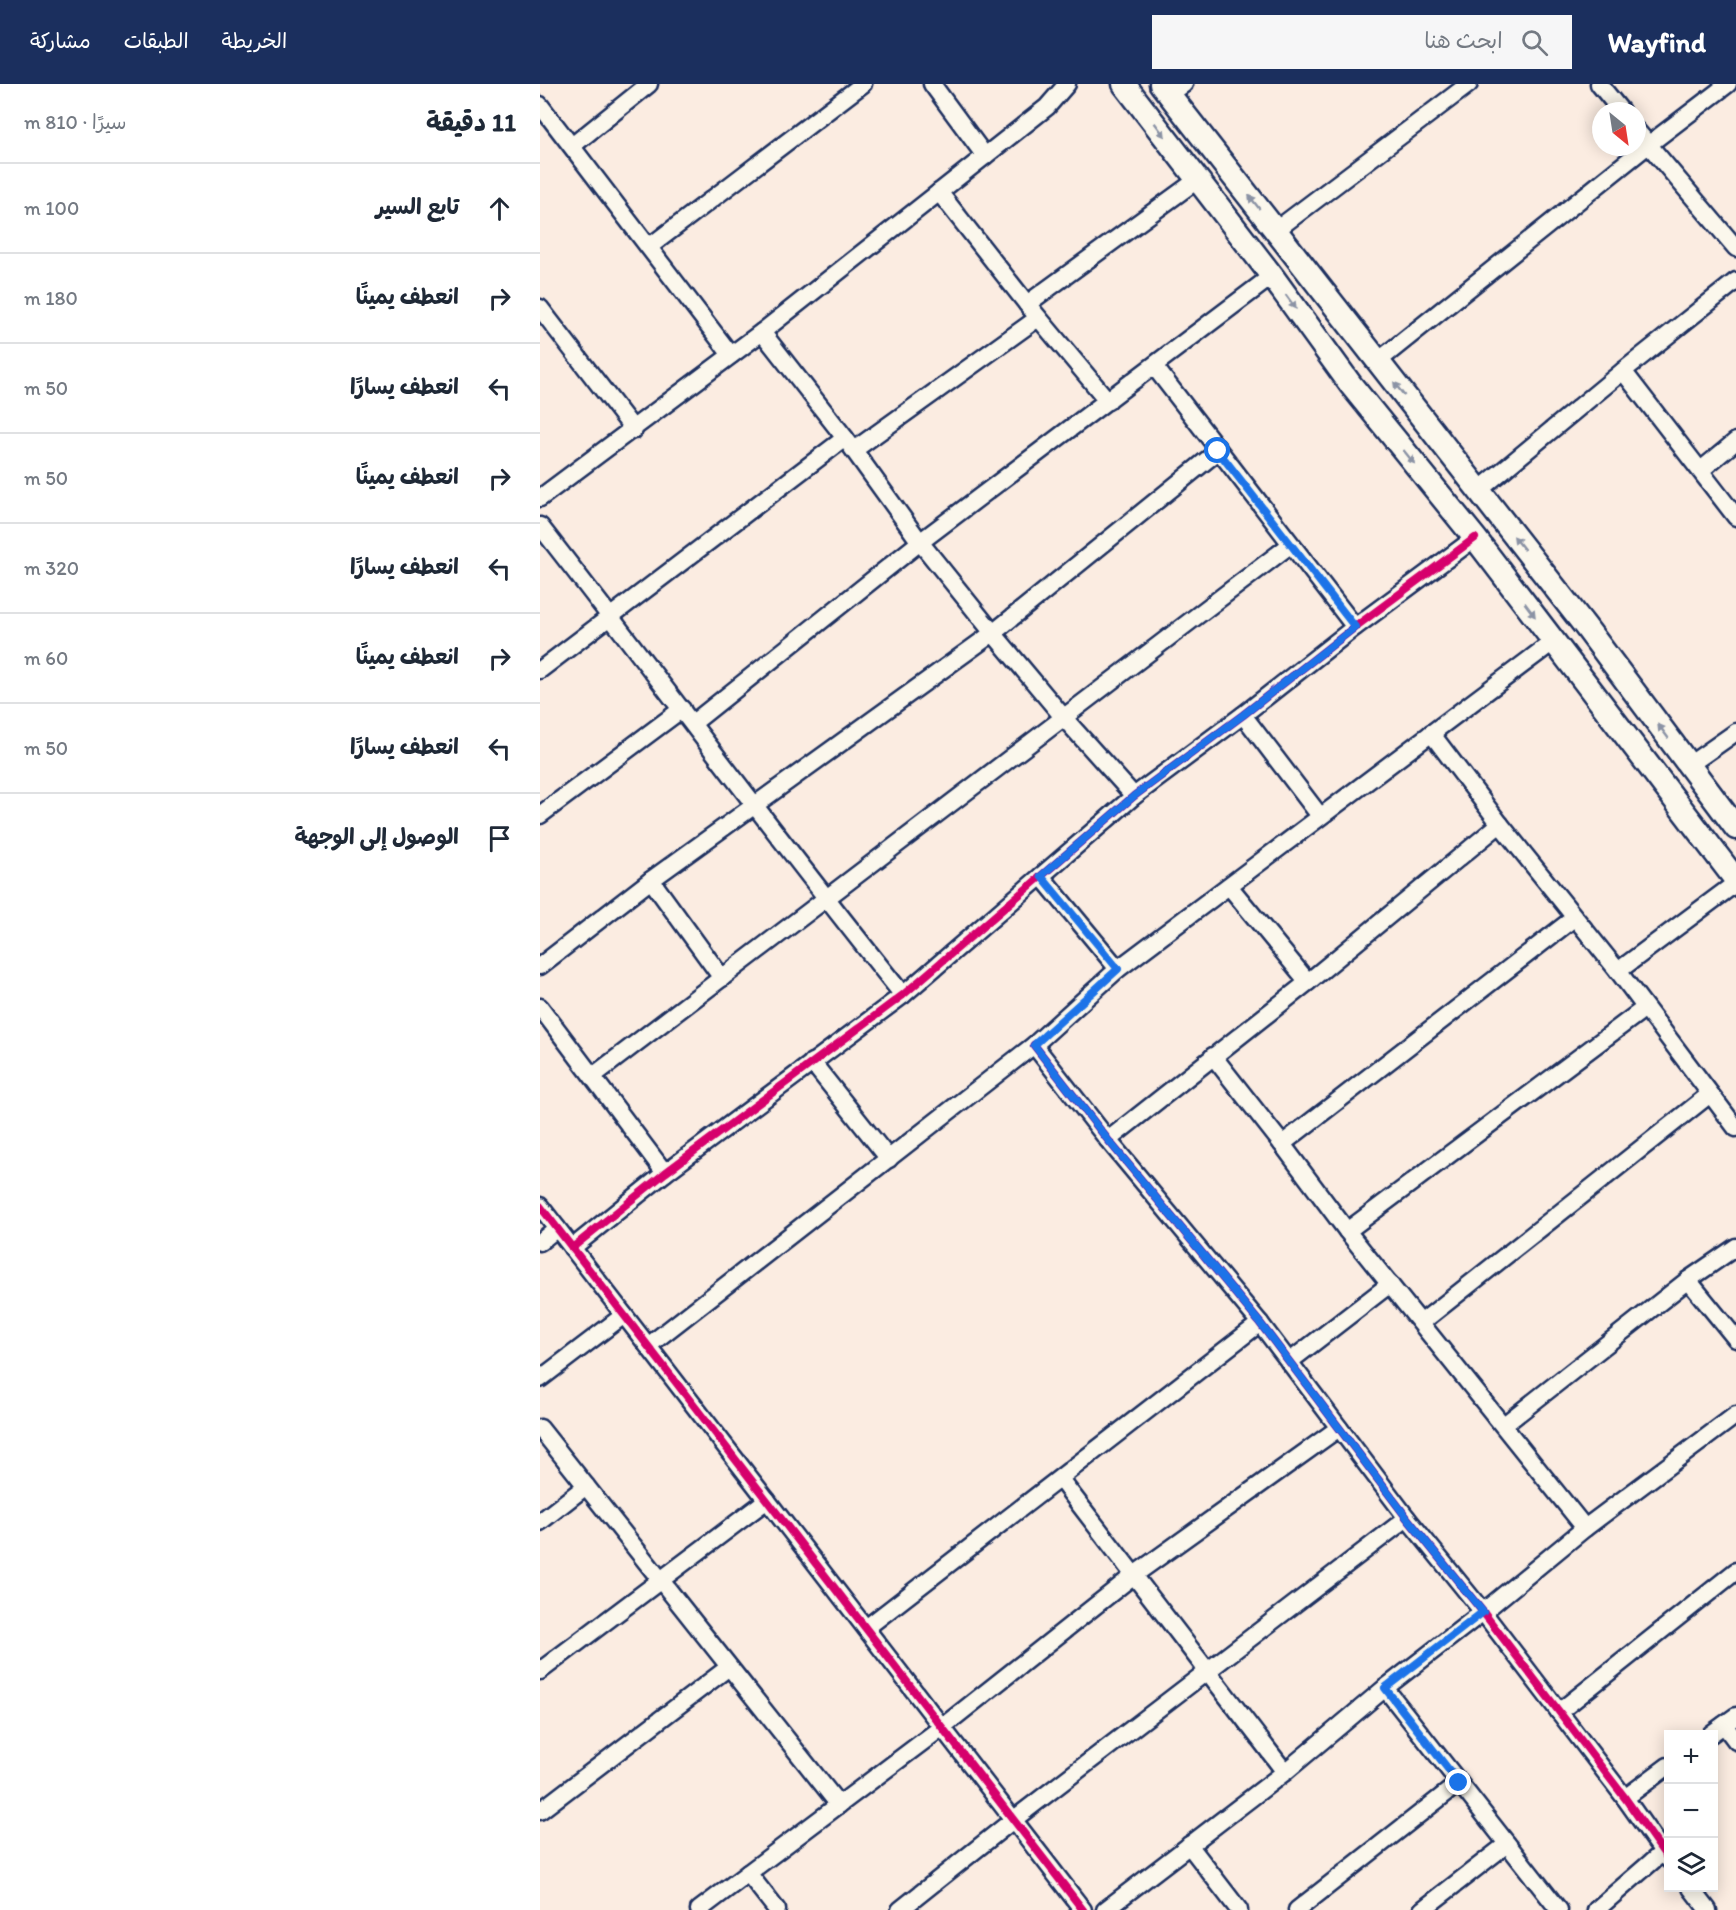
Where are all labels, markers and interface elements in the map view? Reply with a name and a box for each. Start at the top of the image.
search box [1152,15,1572,69]
text: Wayfind [1608,25,1706,59]
icon: search [1518,26,1551,59]
text: ابحث هنا [1424,27,1503,54]
text: مشاركة [30,28,91,53]
text: الطبقات [124,28,189,53]
text: الخريطة [222,28,287,53]
north arrow [1592,102,1646,156]
text: 11 دقيقة [426,106,516,138]
text: سيرًا · 810 m [24,110,127,134]
one-way arrow [1153,123,1165,138]
icon: ahead [483,192,516,225]
text: تابع السير [376,193,459,220]
one-way arrow [1248,194,1260,210]
text: 100 m [24,196,79,220]
icon: right [483,282,516,315]
text: انعطف يمينًا [356,283,459,310]
text: 180 m [24,286,78,310]
one-way arrow [1285,293,1297,309]
icon: left [483,372,516,405]
text: انعطف يسارًا [350,373,459,400]
text: 50 m [24,376,68,400]
one-way arrow [1393,382,1405,397]
route start [1204,437,1230,463]
one-way arrow [1402,449,1415,465]
icon: right [483,462,516,495]
text: انعطف يمينًا [356,463,459,490]
text: 50 m [24,466,68,490]
one-way arrow [1512,535,1525,551]
icon: left [483,552,516,585]
text: انعطف يسارًا [350,553,459,580]
text: 320 m [24,556,79,580]
one-way arrow [1524,601,1536,617]
icon: right [483,642,516,675]
text: انعطف يمينًا [356,643,459,670]
text: 60 m [24,646,68,670]
one-way arrow [1658,723,1670,738]
icon: left [483,732,516,765]
text: انعطف يسارًا [350,733,459,760]
text: 50 m [24,736,68,760]
icon: arrive [483,822,516,855]
text: الوصول إلى الوجهة [294,823,459,850]
map controls [1664,1730,1718,1892]
button: + [1664,1730,1718,1784]
route end [1445,1769,1471,1795]
button: − [1664,1784,1718,1838]
button: layers [1664,1838,1718,1892]

